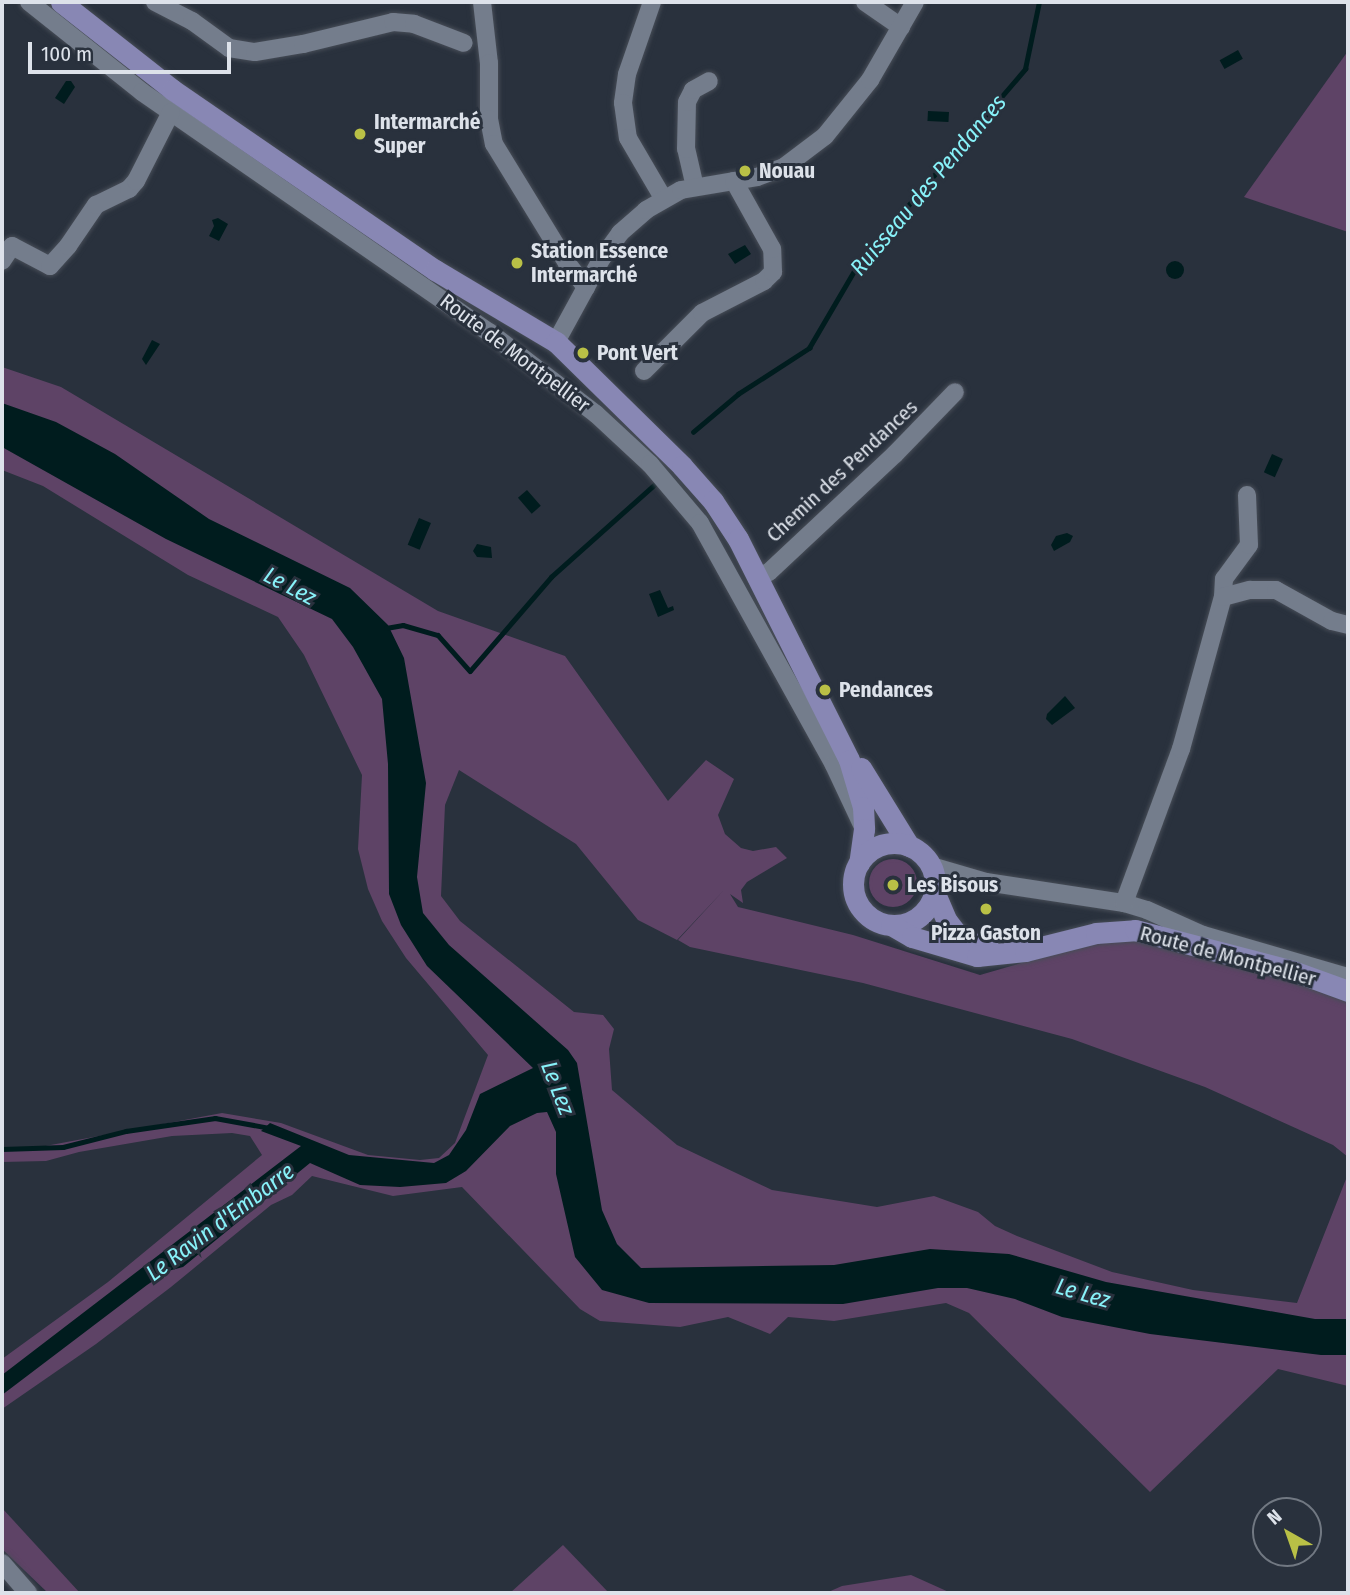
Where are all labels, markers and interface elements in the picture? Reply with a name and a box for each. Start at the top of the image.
scale bar [32,28,234,72]
text: 100 m [41,41,92,67]
water label: Ruisseau des Pendances [844,89,1012,281]
place label: Intermarché Super [374,109,480,159]
marker: Intermarché Super [352,126,368,142]
place label: Nouau [759,158,815,184]
marker: Nouau [737,163,753,179]
place label: Station Essence Intermarché [531,238,668,288]
marker: Station Essence Intermarché [509,255,525,271]
street label: Route de Montpellier [435,288,595,418]
place label: Pont Vert [597,340,678,366]
marker: Pont Vert [575,345,591,361]
street label: Chemin des Pendances [761,395,923,547]
water label: Le Lez [259,561,321,611]
place label: Pendances [839,677,933,703]
marker: Pendances [817,682,833,698]
place label: Les Bisous [907,872,998,898]
marker: Les Bisous [885,877,901,893]
marker: Pizza Gaston [978,901,994,917]
place label: Pizza Gaston [931,920,1041,946]
street label: Route de Montpellier [1137,920,1319,992]
water label: Le Lez [535,1057,581,1119]
water label: Le Ravin d'Embarre [140,1157,300,1287]
water label: Le Lez [1053,1272,1113,1314]
north arrow [1252,1497,1322,1567]
text: N [1263,1505,1286,1530]

